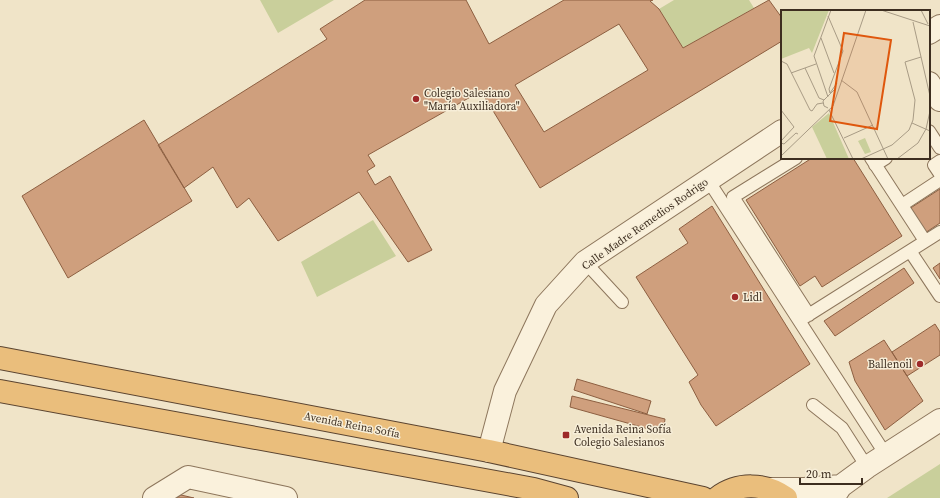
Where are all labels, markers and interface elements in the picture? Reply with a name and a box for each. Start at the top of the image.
inset map [781,10,930,159]
place label: Colegio Salesiano "María Auxiliadora" [424,86,520,114]
marker: Colegio Salesiano "María Auxiliadora" [411,94,421,104]
street label: Calle Madre Remedios Rodrigo [579,174,711,274]
place label: Lidl [743,290,762,305]
marker: Lidl [730,292,740,302]
place label: Ballenoil [868,357,912,372]
marker: Ballenoil [915,359,925,369]
street label: Avenida Reina Sofía [303,408,402,442]
place label: Avenida Reina Sofía Colegio Salesianos [574,422,672,450]
marker: Avenida Reina Sofía Colegio Salesianos [561,430,571,440]
scale bar [800,460,862,486]
text: 20 m [806,466,832,482]

